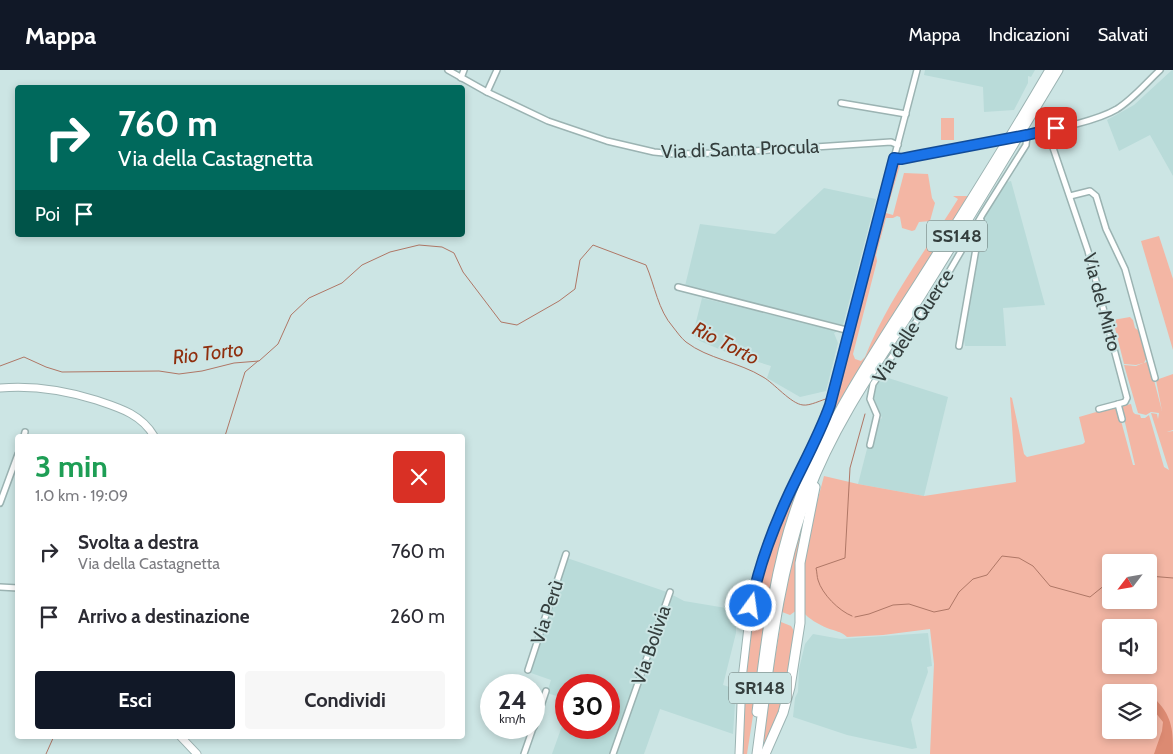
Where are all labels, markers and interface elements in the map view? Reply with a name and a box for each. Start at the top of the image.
text: Mappa [25,21,96,50]
text: Mappa [909,24,960,46]
text: Indicazioni [988,24,1070,46]
text: Salvati [1098,24,1148,46]
text: 760 m [118,102,218,145]
icon: right [35,105,100,170]
pin [1035,107,1077,149]
icon: arrive [1042,114,1070,142]
street label: Via di Santa Procula [660,135,820,163]
text: Via della Castagnetta [118,145,313,172]
icon: arrive [70,200,98,228]
text: Poi [35,203,60,226]
road number: SS148 [927,220,987,252]
street label: Via del Mirto [1078,250,1126,354]
street label: Via delle Querce [868,264,959,387]
water label: Rio Torto [689,316,763,370]
water label: Rio Torto [171,337,245,369]
text: 3 min [35,448,108,485]
button: close [393,451,445,503]
text: 1.0 km · 19:09 [35,486,128,505]
text: Svolta a destra [78,531,199,554]
icon: right [35,538,63,566]
text: 760 m [391,540,445,563]
text: Via della Castagnetta [78,554,220,573]
north arrow [1102,554,1158,609]
map controls [1102,554,1157,739]
street label: Via Perù [526,577,568,647]
position arrow [724,579,776,631]
street label: Via Bolivia [627,602,675,688]
icon: arrive [35,603,63,631]
text: Arrivo a destinazione [78,605,249,628]
text: 260 m [390,605,445,628]
button: sound [1102,619,1157,674]
button: Esci [35,671,235,729]
button: Condividi [245,671,445,729]
road number: SR148 [729,672,791,704]
speed limit sign: 30 [555,674,620,739]
button: layers [1102,684,1157,739]
text: 24 [498,685,527,715]
text: km/h [499,711,526,726]

